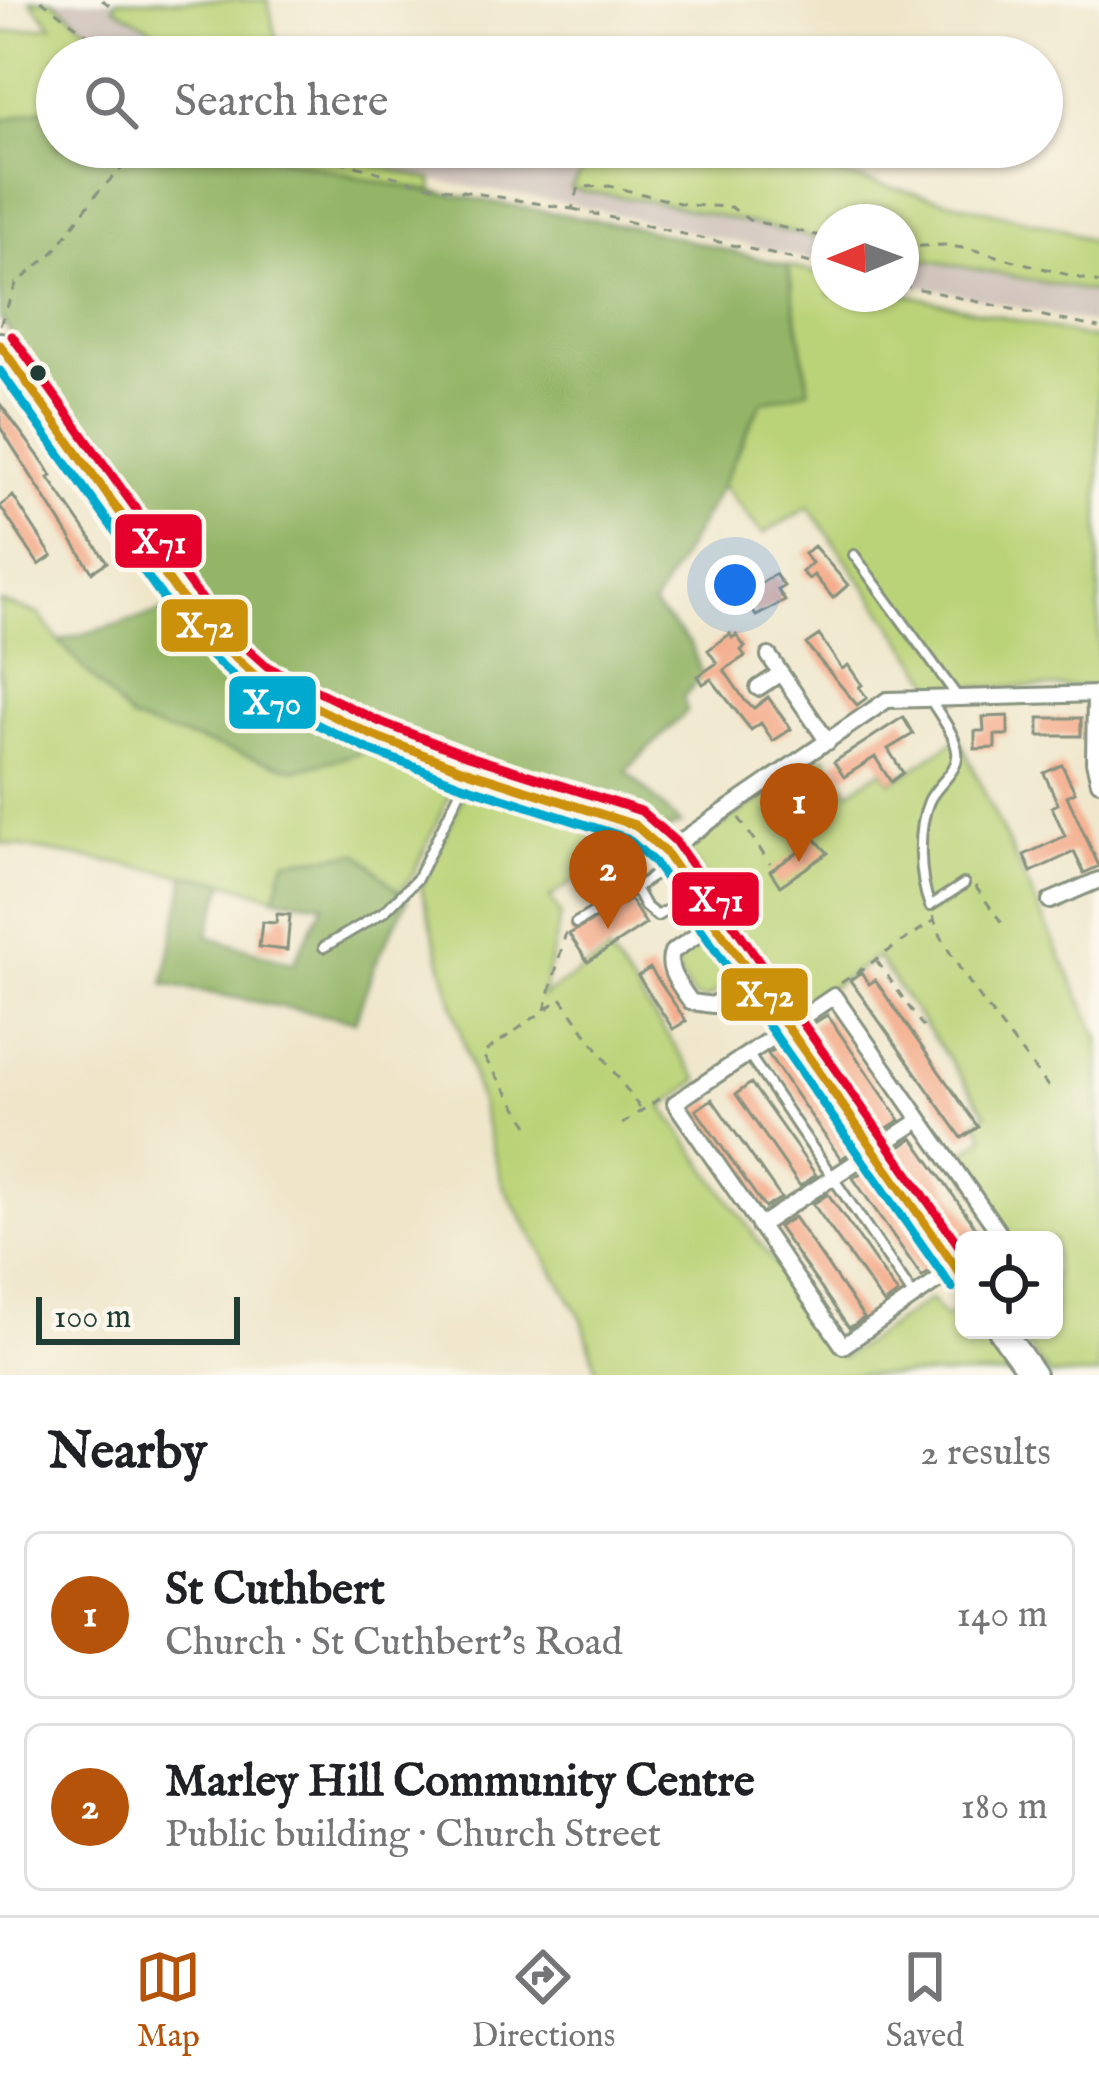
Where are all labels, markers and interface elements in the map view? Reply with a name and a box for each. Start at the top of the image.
search box [36,36,1063,168]
icon: search [78,69,144,135]
text: Search here [174,74,388,131]
north arrow [811,204,919,312]
unlabelled marker [27,362,49,384]
line badge: X71 [113,512,204,570]
text: X71 [132,523,186,565]
your location [705,555,765,615]
line badge: X72 [159,597,250,654]
text: X72 [176,607,234,649]
line badge: X70 [227,674,318,731]
text: X70 [243,684,301,726]
pin: 1 [760,763,838,862]
pin: 2 [569,830,647,929]
line badge: X71 [670,870,761,928]
text: X71 [689,881,743,923]
line badge: X72 [719,966,810,1023]
text: X72 [736,976,794,1018]
map controls [955,1231,1063,1339]
button: locate [955,1231,1063,1339]
scale bar [36,1291,240,1344]
text: 100 m [54,1297,131,1339]
text: Nearby [48,1421,207,1486]
text: 2 results [920,1429,1051,1478]
text: St Cuthbert [165,1562,385,1619]
text: 1 [83,1591,97,1640]
text: 140 m [957,1591,1048,1640]
text: Church · St Cuthbert's Road [165,1619,623,1668]
text: Marley Hill Community Centre [165,1754,755,1811]
text: 2 [81,1783,99,1832]
text: 180 m [960,1783,1048,1832]
text: Public building · Church Street [165,1811,661,1860]
tab: Map [135,1944,201,2058]
tab: Directions [472,1944,615,2058]
tab: Saved [886,1944,964,2058]

